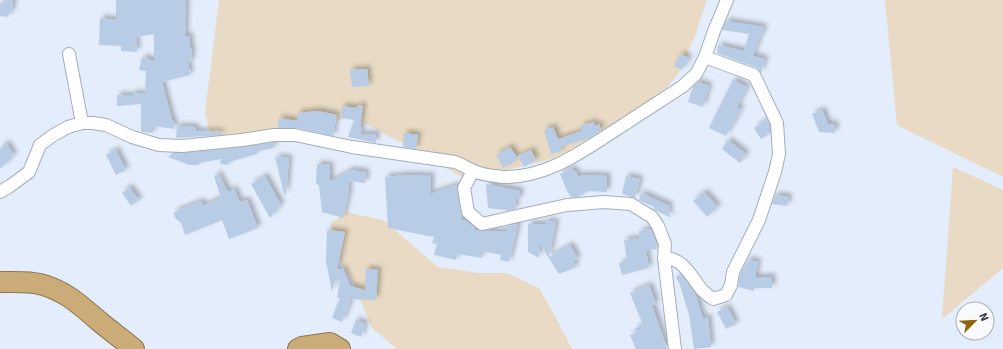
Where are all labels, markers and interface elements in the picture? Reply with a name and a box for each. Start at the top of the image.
north arrow [955,301,995,341]
text: N [976,311,991,323]

